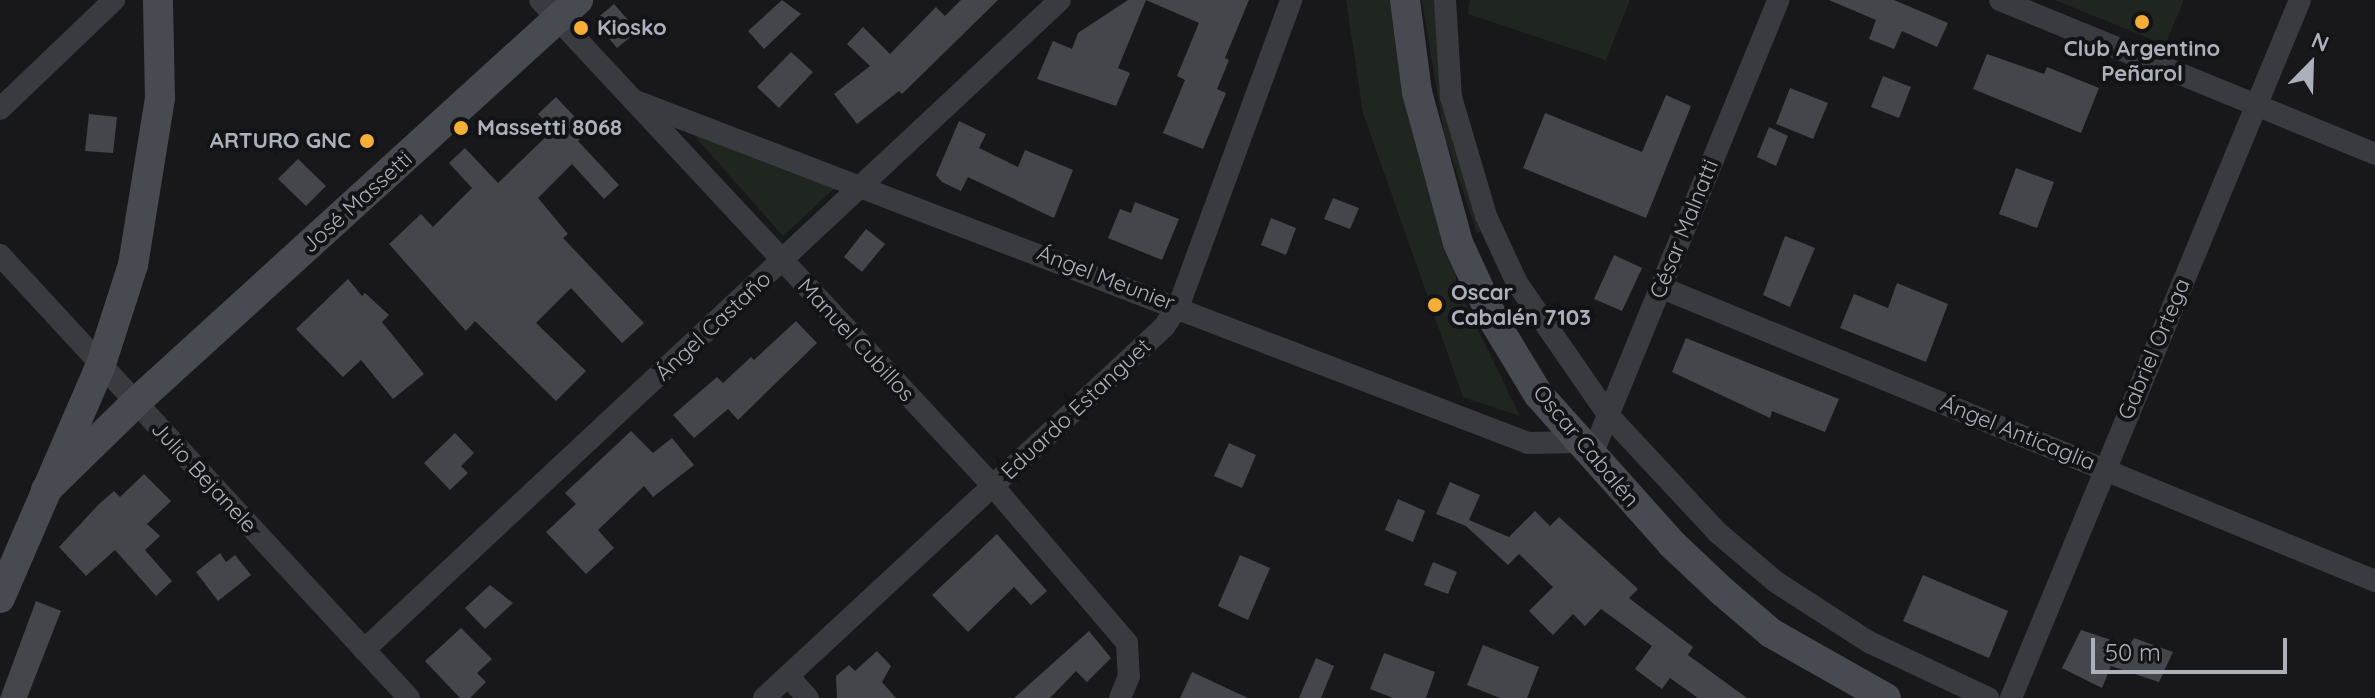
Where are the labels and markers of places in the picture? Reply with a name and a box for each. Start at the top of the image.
marker: Club Argentino Peñarol [2133,13,2151,31]
place label: Kiosko [597,15,667,41]
marker: Kiosko [572,19,590,37]
place label: Club Argentino Peñarol [2064,35,2220,86]
place label: Massetti 8068 [477,115,622,141]
marker: Massetti 8068 [452,119,470,137]
place label: ARTURO GNC [210,128,351,154]
marker: ARTURO GNC [358,132,376,150]
place label: Oscar Cabalén 7103 [1451,279,1591,330]
marker: Oscar Cabalén 7103 [1426,296,1444,314]

